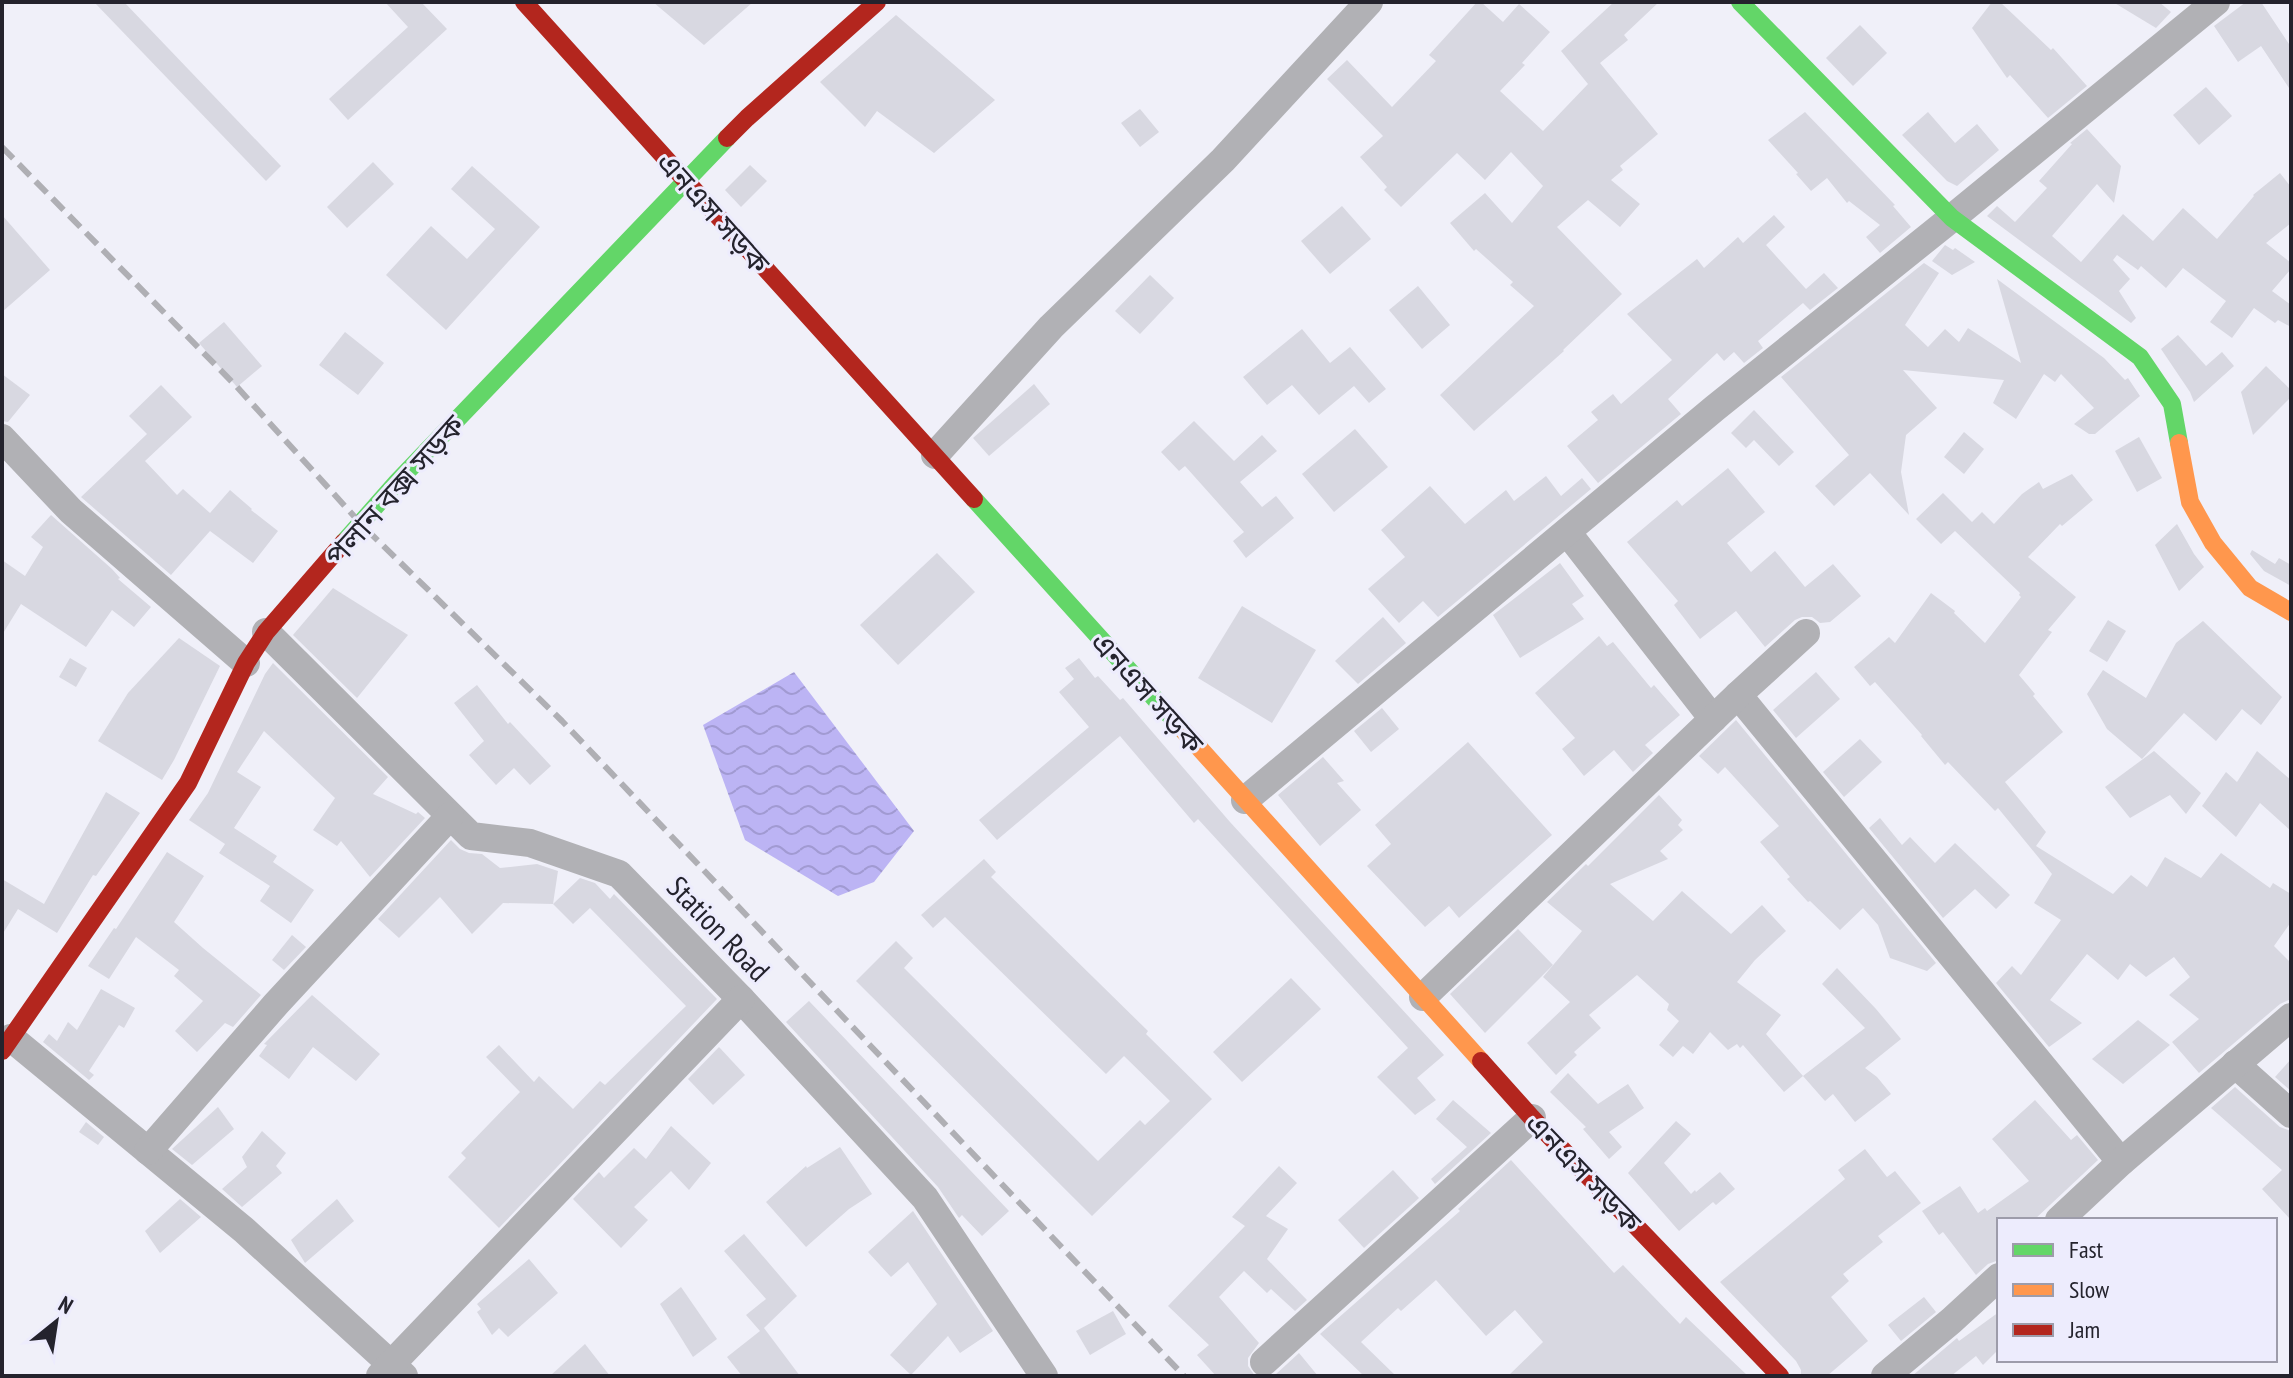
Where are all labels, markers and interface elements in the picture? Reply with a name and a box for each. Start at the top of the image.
street label: এনএস সড়ক [649,143,780,282]
street label: পলান বক্স সড়ক [316,405,473,574]
street label: এনএস সড়ক [1083,623,1214,762]
street label: Station Road [659,867,779,989]
street label: এনএস সড়ক [1517,1104,1651,1241]
legend [1997,1218,2277,1362]
text: Fast [2069,1234,2104,1265]
text: Slow [2069,1274,2110,1305]
north arrow [16,1282,96,1362]
text: N [54,1290,78,1320]
text: Jam [2068,1314,2100,1345]

